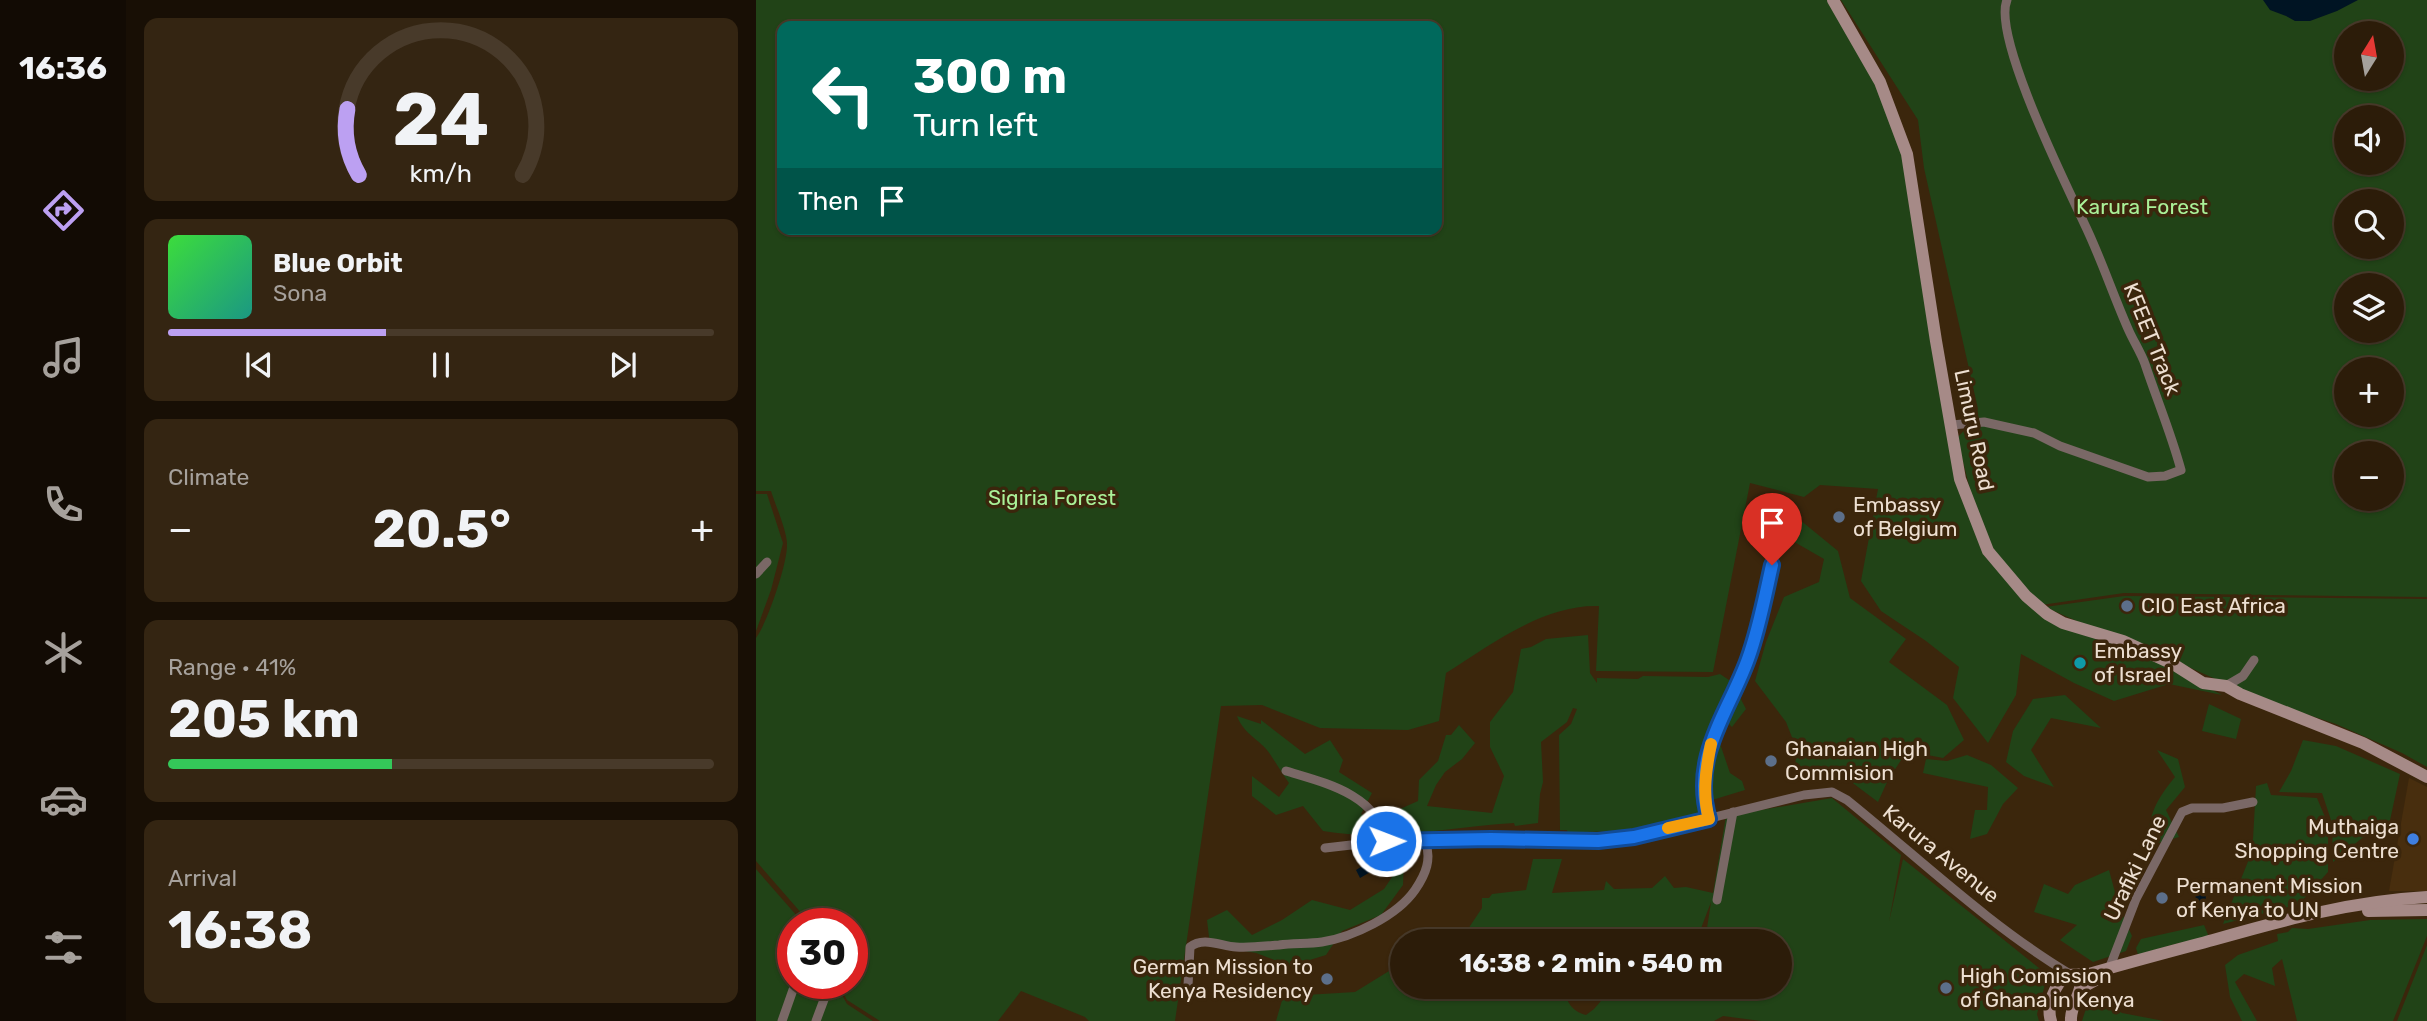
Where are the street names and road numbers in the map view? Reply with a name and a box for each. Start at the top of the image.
street label: KFEET Track [2119,279,2186,399]
street label: Limuru Road [1949,367,2000,493]
street label: Karura Avenue [1878,799,2004,908]
street label: Urafiki Lane [2098,811,2171,925]

